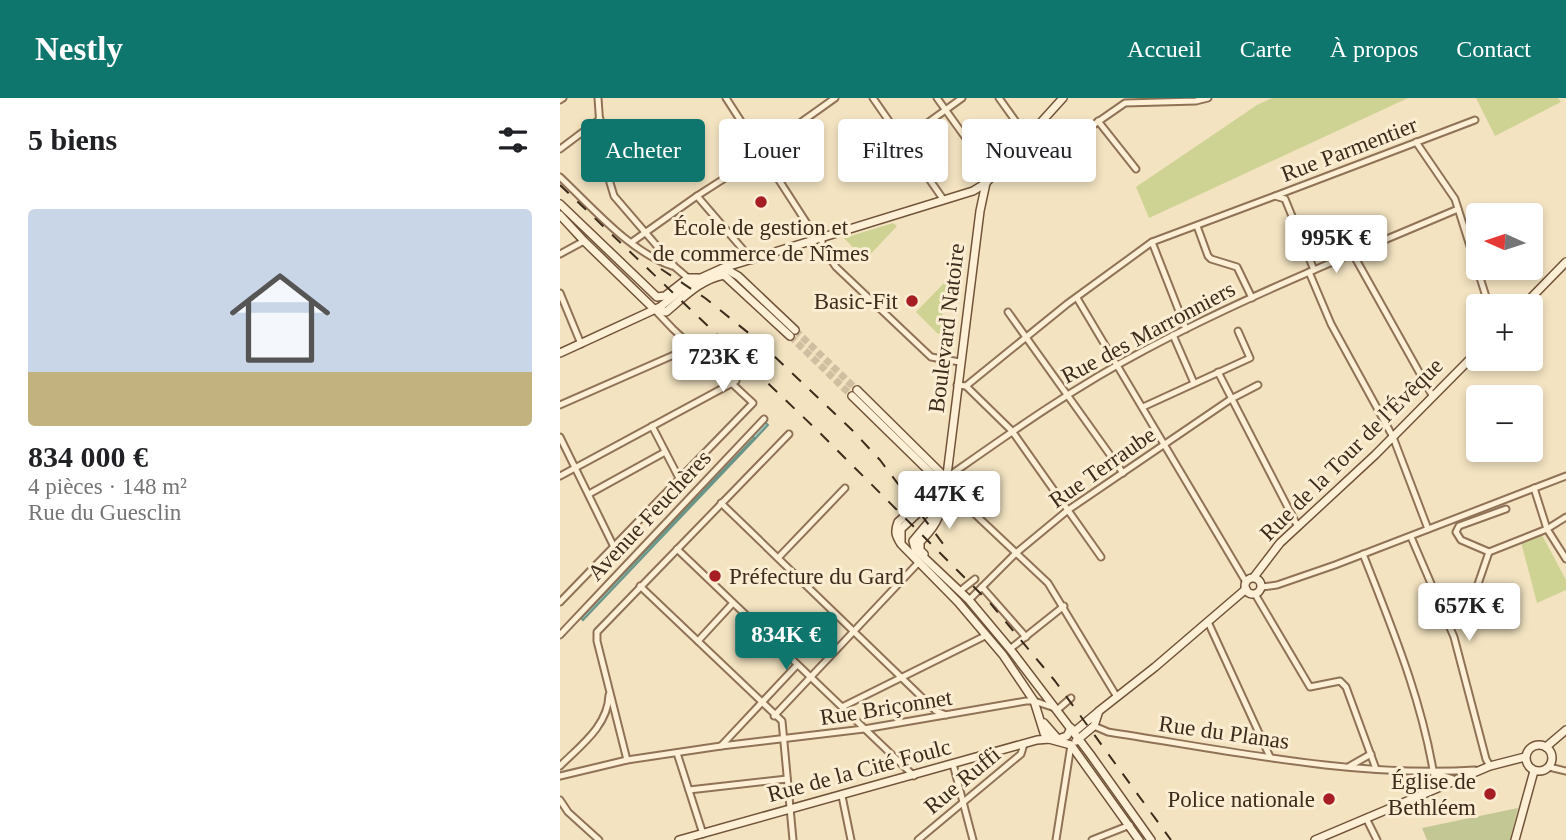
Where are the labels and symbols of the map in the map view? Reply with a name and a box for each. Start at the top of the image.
street label: Rue Parmentier [1278,112,1421,187]
marker: École de gestion et de commerce de Nîmes [753,194,769,210]
north arrow [1466,203,1544,280]
place label: École de gestion et de commerce de Nîmes [653,215,869,266]
pin: 995K € [1279,216,1393,275]
street label: Boulevard Natoire [924,242,969,414]
street label: Rue des Marronniers [1057,276,1239,389]
place label: Basic-Fit [814,289,899,314]
marker: Basic-Fit [904,293,920,309]
pin: 723K € [666,334,780,394]
street label: Rue de la Tour de l'Évêque [1255,353,1448,546]
street label: Rue Terraube [1044,422,1160,513]
street label: Avenue Feuchères [583,445,716,586]
pin: 447K € [892,472,1006,531]
place label: Préfecture du Gard [729,564,904,589]
marker: Préfecture du Gard [707,568,723,584]
pin: 657K € [1412,584,1526,643]
pin: 834K € [729,612,843,672]
street label: Rue Briçonnet [818,685,955,730]
street label: Rue du Planas [1157,711,1291,754]
street label: Rue de la Cité Foulc [765,734,954,807]
street label: Rue Ruffi [919,742,1005,819]
place label: Église de Bethléem [1388,769,1476,820]
marker: Église de Bethléem [1482,786,1498,802]
place label: Police nationale [1167,787,1315,812]
marker: Police nationale [1321,791,1337,807]

